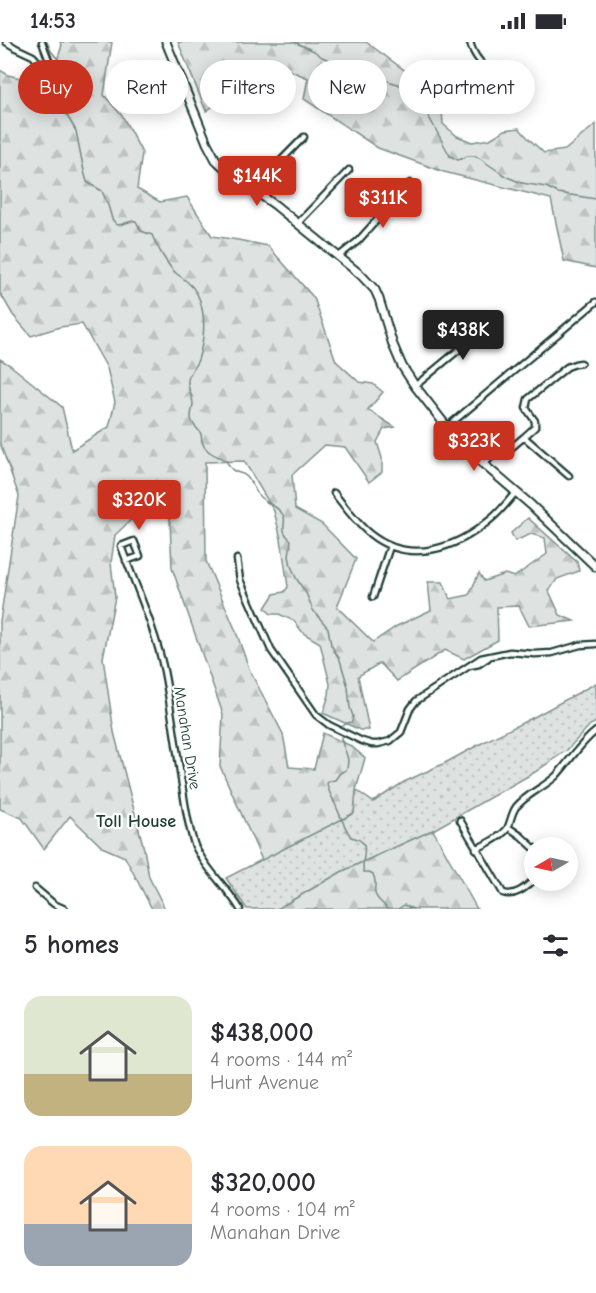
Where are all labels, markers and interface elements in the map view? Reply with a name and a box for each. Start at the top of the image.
text: 14:53 [30,8,76,34]
chip: Buy [18,60,93,114]
chip: Rent [105,60,188,114]
chip: Filters [200,60,296,114]
chip: New [308,60,387,114]
chip: Apartment [399,60,535,114]
pin: $144K [215,156,299,207]
text: $144K [232,164,282,187]
pin: $311K [341,178,425,229]
text: $311K [359,186,407,209]
pin: $438K [421,310,505,361]
text: $438K [437,318,489,341]
pin: $323K [432,421,516,472]
text: $323K [448,429,500,452]
pin: $320K [97,480,181,531]
text: $320K [112,488,166,511]
street label: Manahan Drive [170,685,204,791]
district label: Toll House [96,811,176,832]
north arrow [524,837,578,891]
map controls [524,837,578,891]
icon: filters [539,929,572,962]
text: 5 homes [24,930,119,960]
text: $438,000 [210,1018,314,1048]
icon: home [72,1020,144,1092]
text: 4 rooms · 144 m² [210,1048,352,1071]
text: Hunt Avenue [210,1071,319,1094]
text: $320,000 [210,1168,316,1198]
icon: home [72,1170,144,1242]
text: 4 rooms · 104 m² [210,1198,355,1221]
text: Manahan Drive [210,1221,340,1244]

